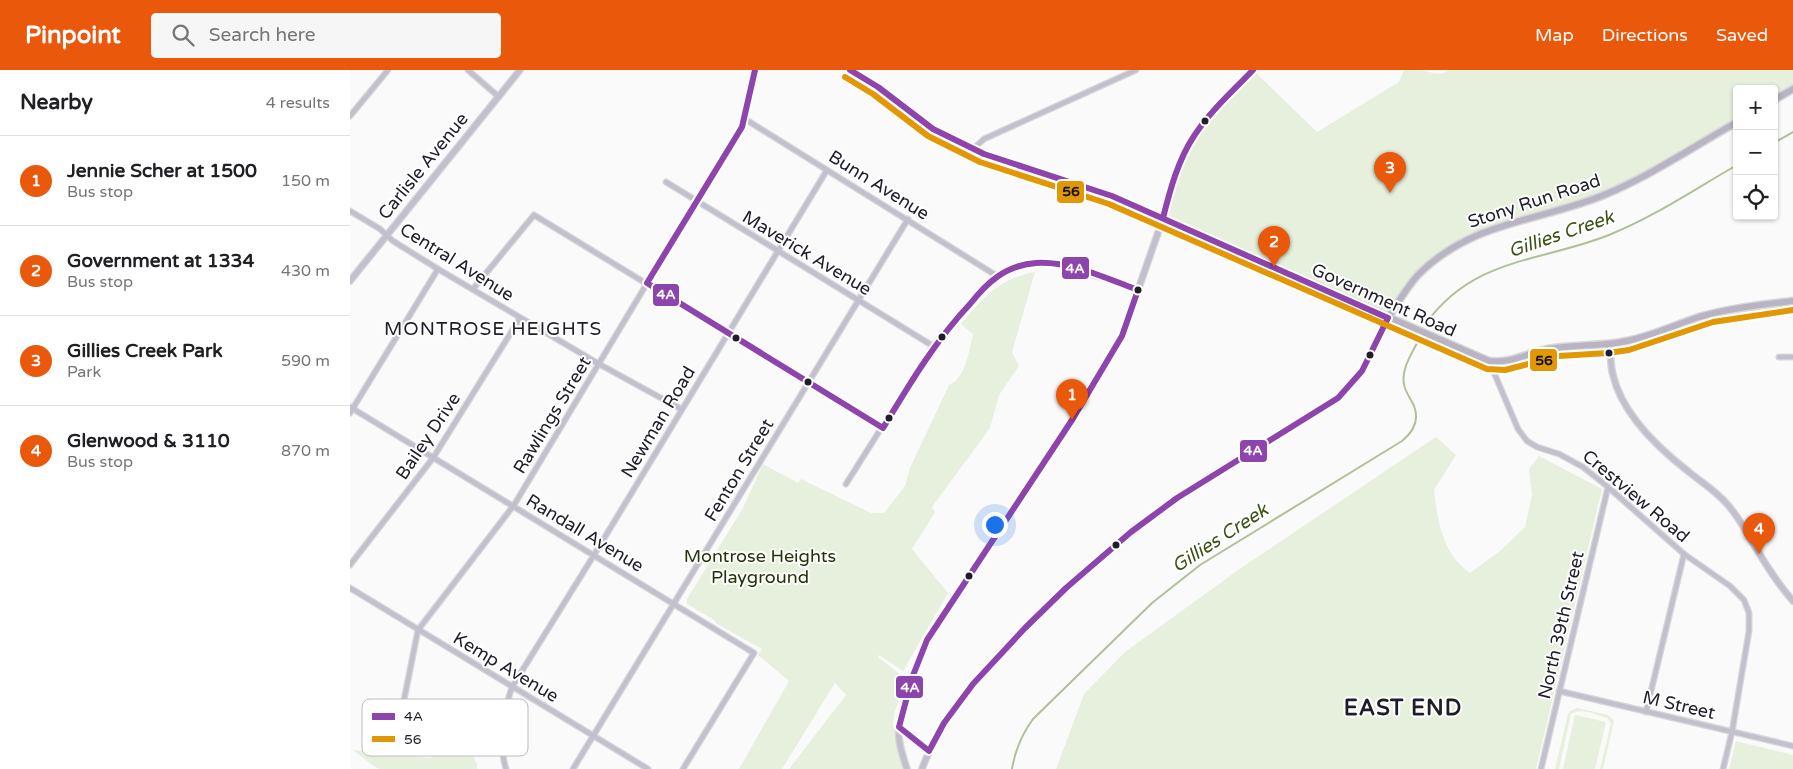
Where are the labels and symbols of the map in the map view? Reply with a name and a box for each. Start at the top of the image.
street label: Carlisle Avenue [373,108,473,224]
unlabelled marker [1200,116,1210,126]
street label: Bunn Avenue [825,145,933,225]
pin: 3 [1374,152,1406,193]
street label: Stony Run Road [1465,169,1603,233]
line badge: 56 [1056,180,1085,204]
text: 56 [1062,183,1080,200]
water label: Gillies Creek [1505,205,1618,262]
street label: Maverick Avenue [738,206,876,300]
street label: Central Avenue [396,218,518,306]
pin: 2 [1258,226,1290,267]
line badge: 4A [1061,256,1090,280]
street label: Government Road [1308,258,1460,342]
text: 4A [1065,260,1085,277]
line badge: 4A [652,283,680,307]
unlabelled marker [1133,285,1143,295]
text: 4A [656,286,676,303]
district label: MONTROSE HEIGHTS [384,318,602,340]
unlabelled marker [937,332,947,342]
unlabelled marker [731,333,741,343]
line badge: 56 [1529,348,1558,372]
unlabelled marker [1604,348,1614,358]
unlabelled marker [1365,350,1375,360]
street label: Rawlings Street [508,352,596,478]
text: 56 [1535,352,1553,369]
street label: Newman Road [616,362,700,482]
unlabelled marker [803,377,813,387]
pin: 1 [1056,379,1088,420]
street label: Bailey Drive [391,388,465,484]
unlabelled marker [884,413,894,423]
street label: Fenton Street [700,415,778,525]
line badge: 4A [1239,439,1268,463]
text: 4A [1243,442,1263,459]
street label: Crestview Road [1578,445,1694,547]
street label: Randall Avenue [522,489,648,577]
water label: Gillies Creek [1168,498,1274,577]
your location [982,512,1008,538]
pin: 4 [1743,513,1775,554]
unlabelled marker [1111,540,1121,550]
park label: Montrose Heights Playground [684,545,836,588]
street label: North 39th Street [1533,549,1589,701]
unlabelled marker [964,571,974,581]
street label: Kemp Avenue [449,627,563,707]
line badge: 4A [895,675,924,699]
text: 4A [900,679,920,696]
street label: M Street [1641,686,1717,724]
district label: EAST END [1344,695,1462,721]
legend [362,699,528,756]
text: 4A [404,708,423,725]
text: 56 [404,731,422,748]

